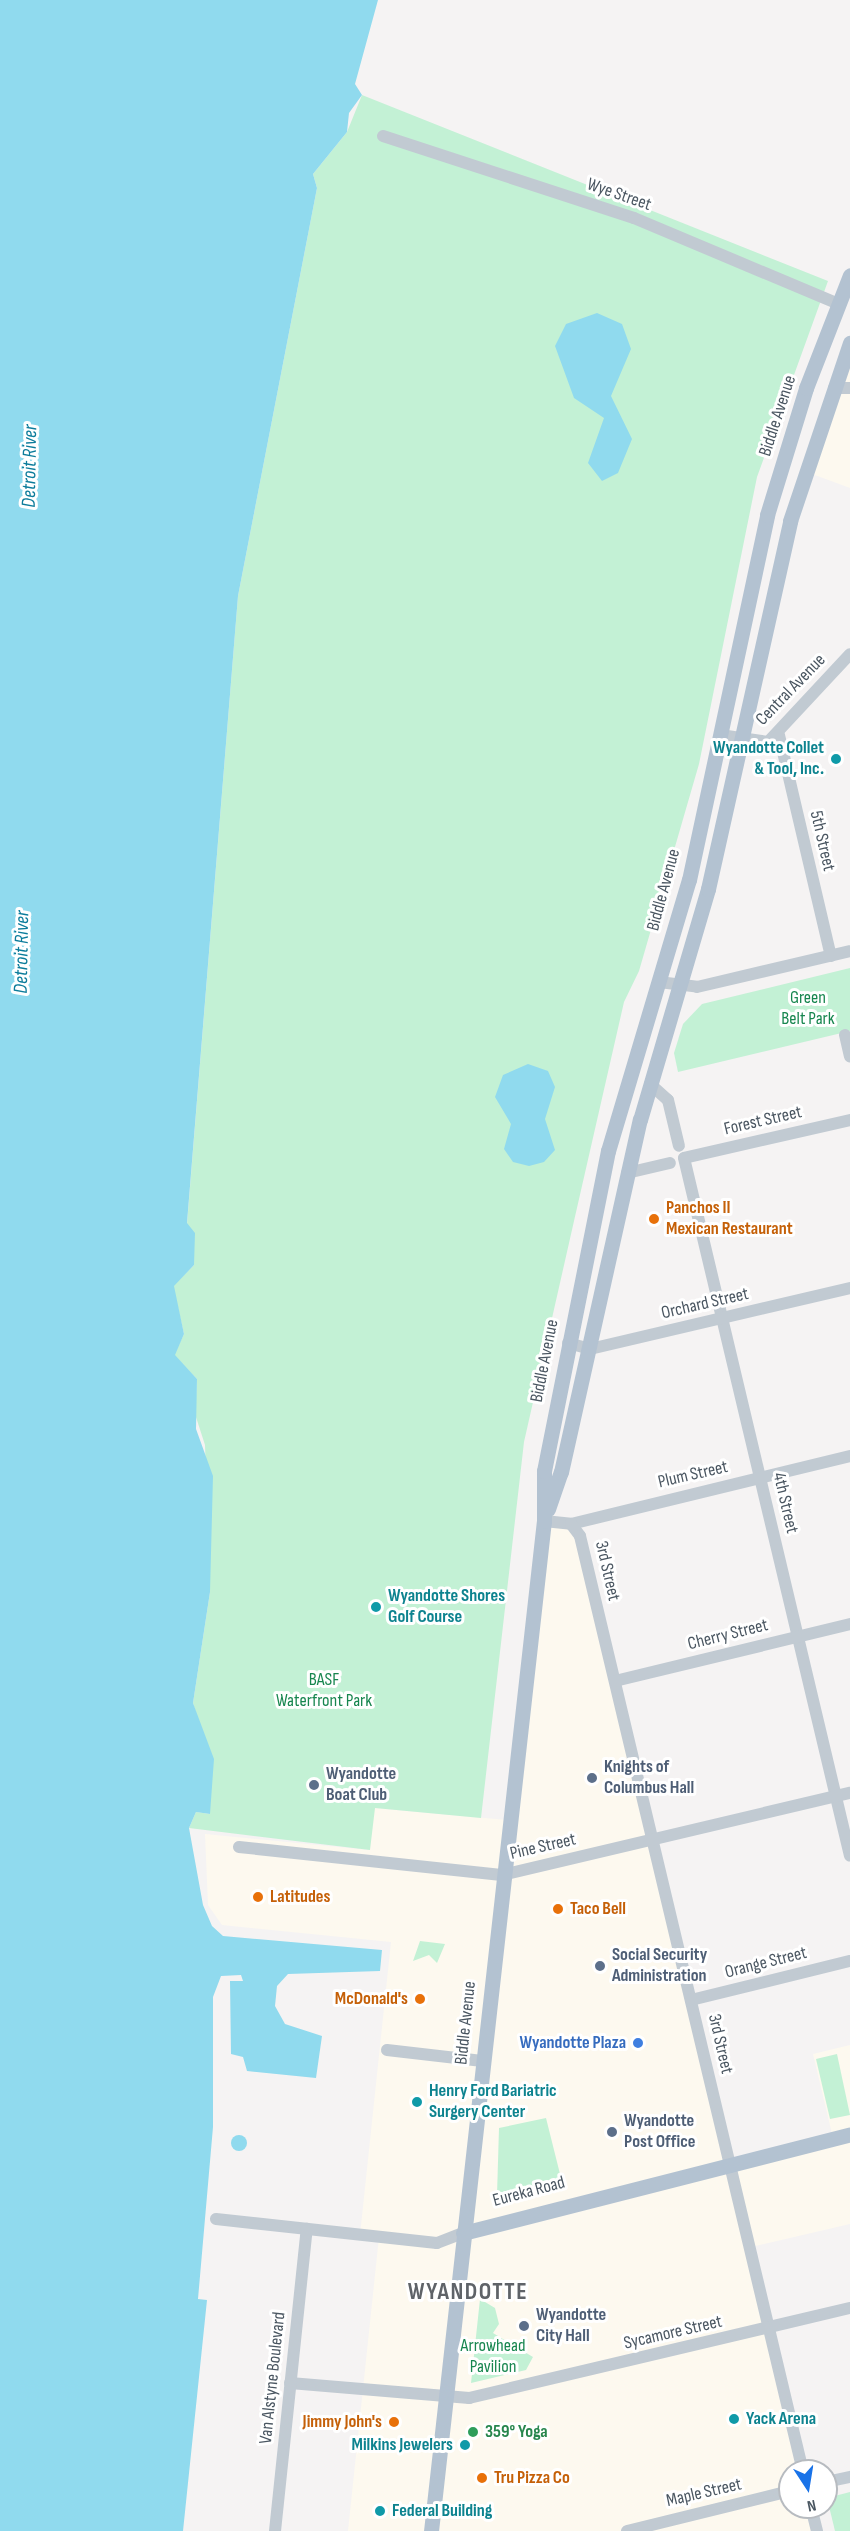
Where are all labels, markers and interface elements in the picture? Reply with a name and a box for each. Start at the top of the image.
street label: Wye Street [584,174,654,216]
street label: Biddle Avenue [755,373,801,459]
water label: Detroit River [17,424,43,508]
street label: Central Avenue [752,650,830,730]
place label: Wyandotte Collet & Tool, Inc. [713,738,824,780]
marker: Wyandotte Collet & Tool, Inc. [829,752,843,766]
street label: 5th Street [805,809,839,873]
street label: Biddle Avenue [643,847,685,933]
water label: Detroit River [9,910,35,994]
park label: Green Belt Park [781,988,835,1030]
street label: Forest Street [722,1102,804,1140]
place label: Panchos II Mexican Restaurant [666,1198,793,1240]
marker: Panchos II Mexican Restaurant [647,1212,661,1226]
street label: Orchard Street [659,1283,751,1325]
street label: Biddle Avenue [526,1318,564,1404]
street label: Plum Street [656,1457,730,1493]
street label: 4th Street [768,1471,802,1535]
street label: 3rd Street [590,1539,624,1603]
place label: Wyandotte Shores Golf Course [388,1586,505,1628]
marker: Wyandotte Shores Golf Course [369,1600,383,1614]
street label: Cherry Street [686,1615,770,1655]
park label: BASF Waterfront Park [276,1670,372,1712]
place label: Knights of Columbus Hall [604,1757,694,1800]
place label: Wyandotte Boat Club [326,1764,396,1806]
marker: Knights of Columbus Hall [585,1771,599,1785]
marker: Wyandotte Boat Club [307,1778,321,1792]
street label: Pine Street [508,1829,578,1865]
place label: Latitudes [270,1886,330,1908]
marker: Latitudes [251,1890,265,1904]
place label: Taco Bell [570,1898,626,1920]
marker: Taco Bell [551,1902,565,1916]
street label: Orange Street [723,1942,809,1984]
place label: Social Security Administration [612,1945,707,1988]
marker: Social Security Administration [593,1959,607,1973]
street label: Biddle Avenue [451,1980,481,2066]
place label: McDonald's [335,1988,408,2010]
marker: McDonald's [413,1992,427,2006]
street label: 3rd Street [703,2012,737,2076]
place label: Wyandotte Plaza [519,2032,626,2054]
marker: Wyandotte Plaza [631,2036,645,2050]
place label: Henry Ford Bariatric Surgery Center [429,2081,557,2124]
marker: Henry Ford Bariatric Surgery Center [410,2095,424,2109]
place label: Wyandotte Post Office [624,2111,695,2154]
marker: Wyandotte Post Office [605,2125,619,2139]
street label: Eureka Road [491,2172,567,2212]
district label: WYANDOTTE [408,2278,528,2306]
place label: Wyandotte City Hall [536,2305,606,2348]
street label: Van Alstyne Boulevard [255,2311,291,2445]
street label: Sycamore Street [622,2311,724,2355]
marker: Wyandotte City Hall [517,2319,531,2333]
park label: Arrowhead Pavilion [461,2336,525,2378]
place label: Yack Arena [746,2408,816,2430]
place label: Jimmy John's [303,2411,382,2433]
marker: Yack Arena [727,2412,741,2426]
marker: Jimmy John's [387,2415,401,2429]
place label: 359° Yoga [485,2421,548,2443]
marker: 359° Yoga [466,2425,480,2439]
place label: Milkins Jewelers [352,2434,453,2456]
marker: Milkins Jewelers [458,2438,472,2452]
north arrow [778,2459,838,2519]
place label: Tru Pizza Co [494,2467,570,2489]
marker: Tru Pizza Co [475,2471,489,2485]
street label: Maple Street [664,2474,744,2512]
text: N [805,2495,818,2515]
place label: Federal Building [392,2500,492,2522]
marker: Federal Building [373,2504,387,2518]

